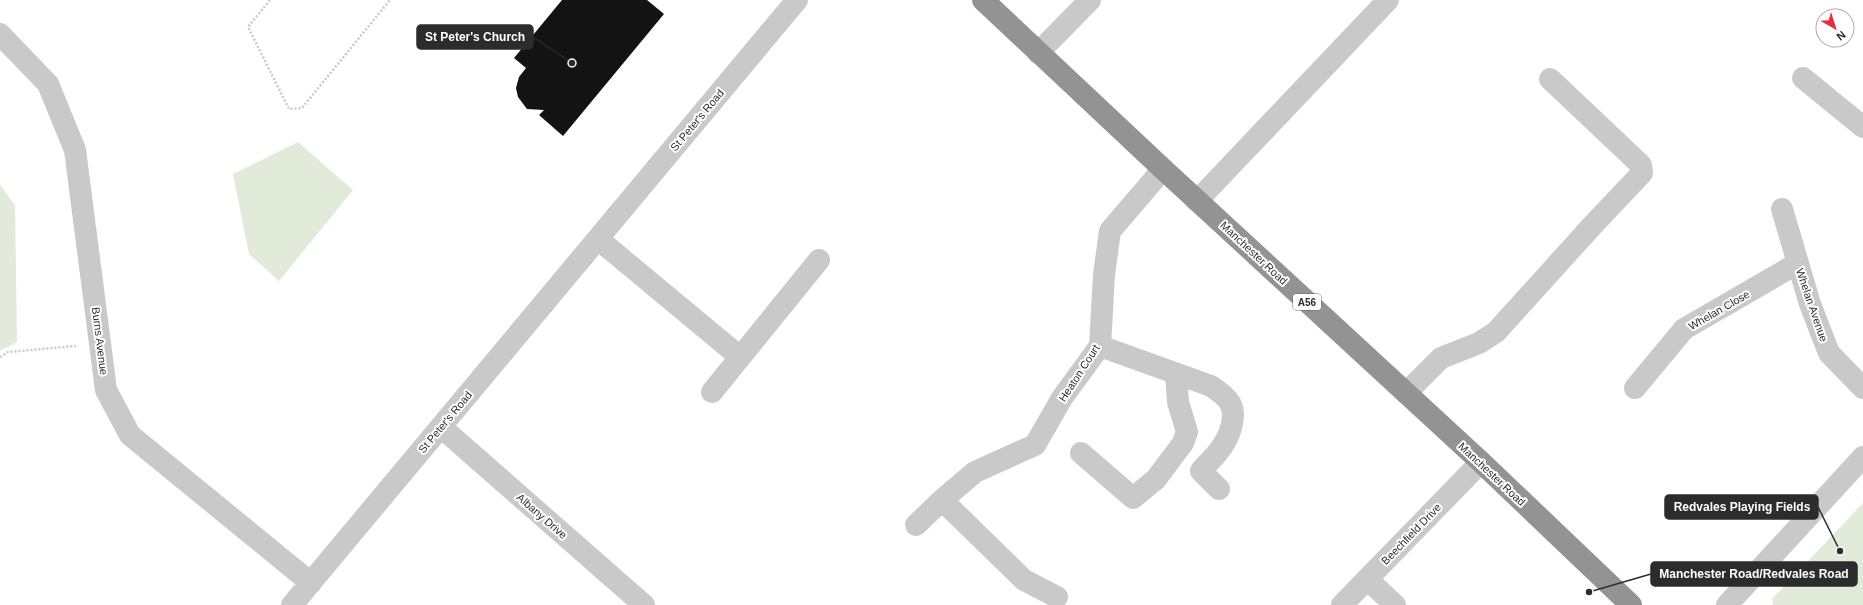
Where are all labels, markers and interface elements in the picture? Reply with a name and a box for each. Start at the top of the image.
north arrow [1815,8,1855,48]
callout: St Peter's Church [417,25,533,49]
text: N [1834,29,1848,43]
text: St Peter's Church [425,30,525,44]
street label: St Peter's Road [668,87,726,153]
street label: Manchester Road [1218,219,1290,287]
street label: Whelan Avenue [1794,267,1830,343]
street label: Whelan Close [1686,288,1752,332]
road number: A56 [1293,294,1321,310]
street label: Burns Avenue [90,306,110,376]
street label: Heaton Court [1056,342,1102,404]
street label: St Peter's Road [416,389,474,455]
street label: Manchester Road [1456,440,1528,508]
street label: Albany Drive [515,491,569,541]
callout: Redvales Playing Fields [1665,495,1818,519]
text: Redvales Playing Fields [1674,500,1811,514]
street label: Beechfield Drive [1379,501,1443,567]
callout: Manchester Road/Redvales Road [1651,562,1857,586]
text: Manchester Road/Redvales Road [1659,567,1849,581]

